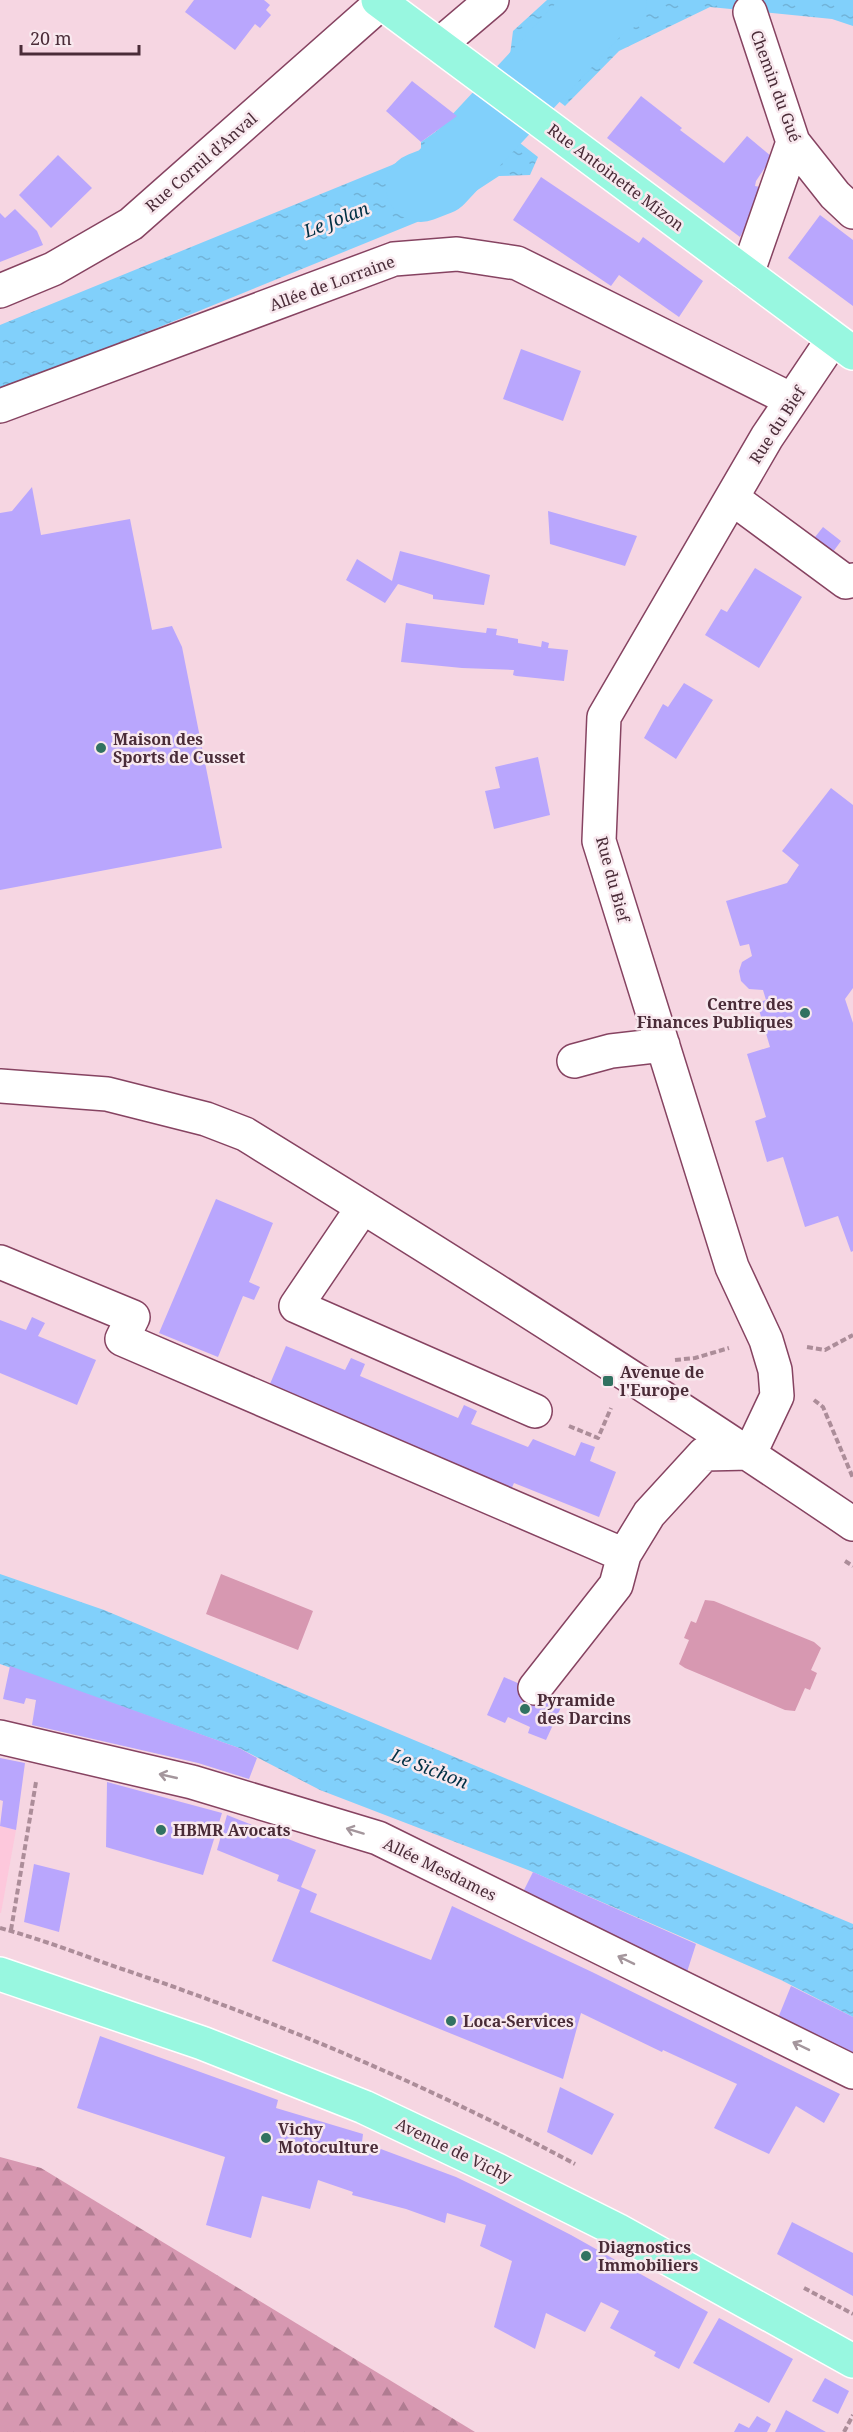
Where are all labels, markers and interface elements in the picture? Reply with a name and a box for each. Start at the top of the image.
scale bar [21,18,140,56]
text: 20 m [30,26,72,50]
street label: Chemin du Gué [746,27,806,145]
street label: Rue Cornil d'Anval [140,107,262,217]
street label: Rue Antoinette Mizon [543,118,689,236]
water label: Le Jolan [299,195,372,243]
street label: Allée de Lorraine [266,250,398,316]
street label: Rue du Bief [744,381,811,468]
place label: Maison des Sports de Cusset [113,728,246,768]
marker: Maison des Sports de Cusset [94,741,108,755]
street label: Rue du Bief [591,834,635,926]
place label: Centre des Finances Publiques [637,993,793,1033]
marker: Centre des Finances Publiques [798,1006,812,1020]
place label: Avenue de l'Europe [620,1361,704,1401]
marker: Avenue de l'Europe [601,1374,615,1388]
place label: Pyramide des Darcins [537,1689,631,1729]
marker: Pyramide des Darcins [518,1702,532,1716]
water label: Le Sichon [387,1742,472,1794]
one-way arrow [159,1769,178,1781]
place label: HBMR Avocats [173,1819,291,1841]
marker: HBMR Avocats [154,1823,168,1837]
one-way arrow [346,1825,365,1836]
street label: Allée Mesdames [380,1832,500,1906]
one-way arrow [617,1954,635,1966]
place label: Loca-Services [463,2010,574,2032]
marker: Loca-Services [444,2014,458,2028]
one-way arrow [792,2040,810,2052]
street label: Avenue de Vichy [392,2112,517,2188]
place label: Vichy Motoculture [278,2118,379,2158]
marker: Vichy Motoculture [259,2131,273,2145]
place label: Diagnostics Immobiliers [598,2236,699,2276]
marker: Diagnostics Immobiliers [579,2249,593,2263]

